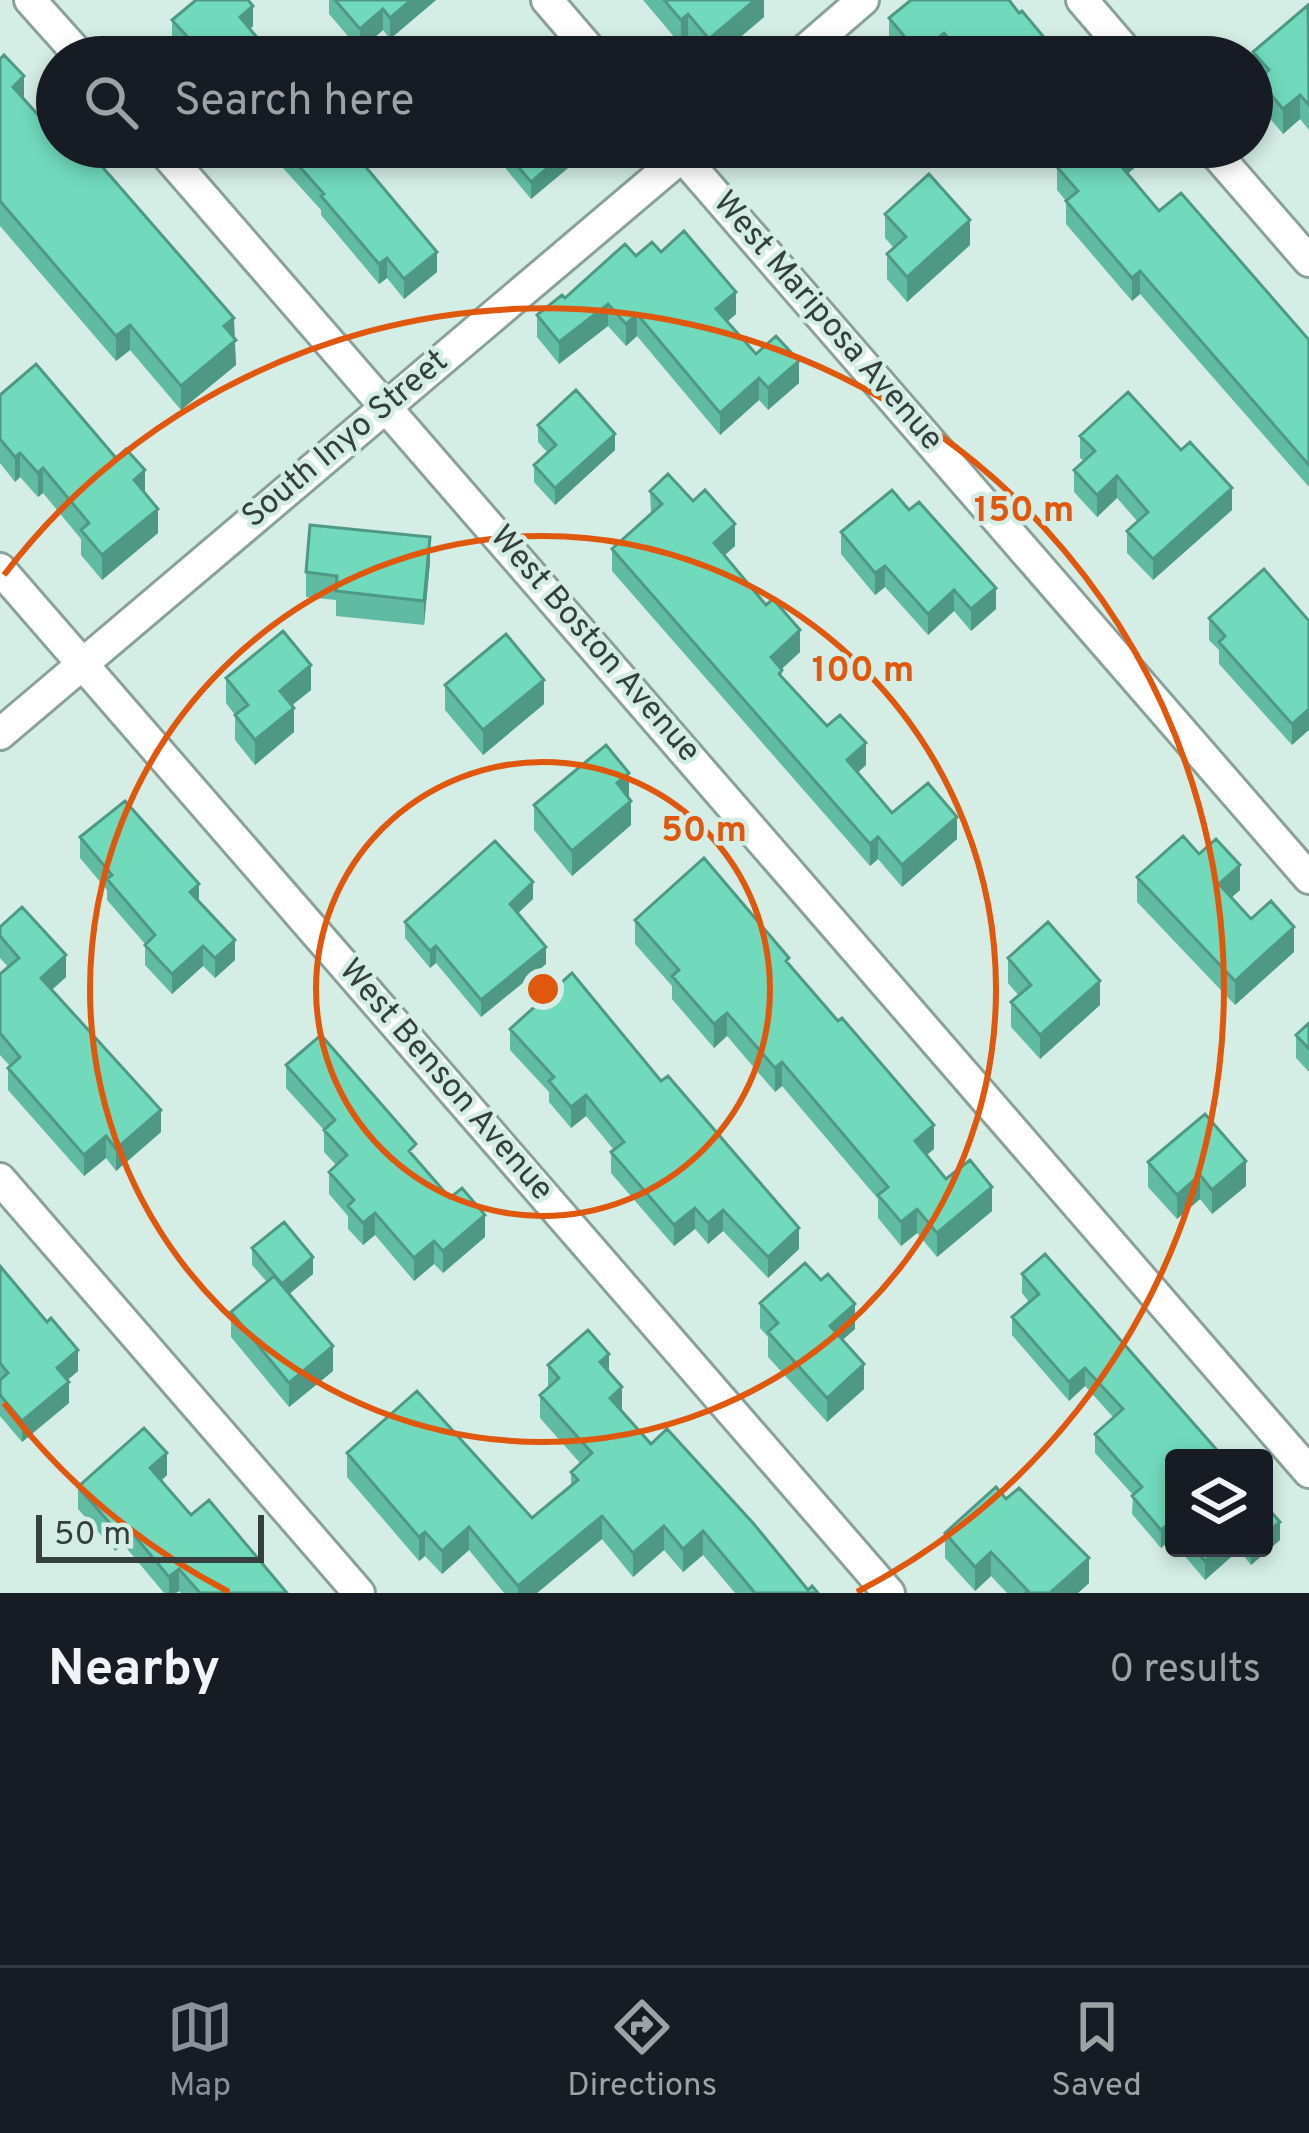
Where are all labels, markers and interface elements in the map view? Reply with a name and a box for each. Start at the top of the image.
search box [36,36,1273,168]
icon: search [78,69,144,135]
text: Search here [174,74,414,131]
street label: West Mariposa Avenue [703,183,951,461]
street label: South Inyo Street [234,341,458,539]
text: 150 m [974,489,1074,535]
street label: West Boston Avenue [479,518,709,772]
text: 100 m [812,649,914,695]
text: 50 m [661,809,747,855]
street label: West Benson Avenue [328,951,562,1211]
centre of rings [522,968,564,1010]
map controls [1165,1449,1273,1557]
button: layers [1165,1449,1273,1557]
scale bar [36,1509,264,1562]
text: 50 m [54,1515,131,1557]
text: Nearby [48,1639,220,1704]
text: 0 results [1109,1647,1261,1696]
tab: Map [167,1994,233,2108]
tab: Directions [567,1994,717,2108]
tab: Saved [1051,1994,1142,2108]

